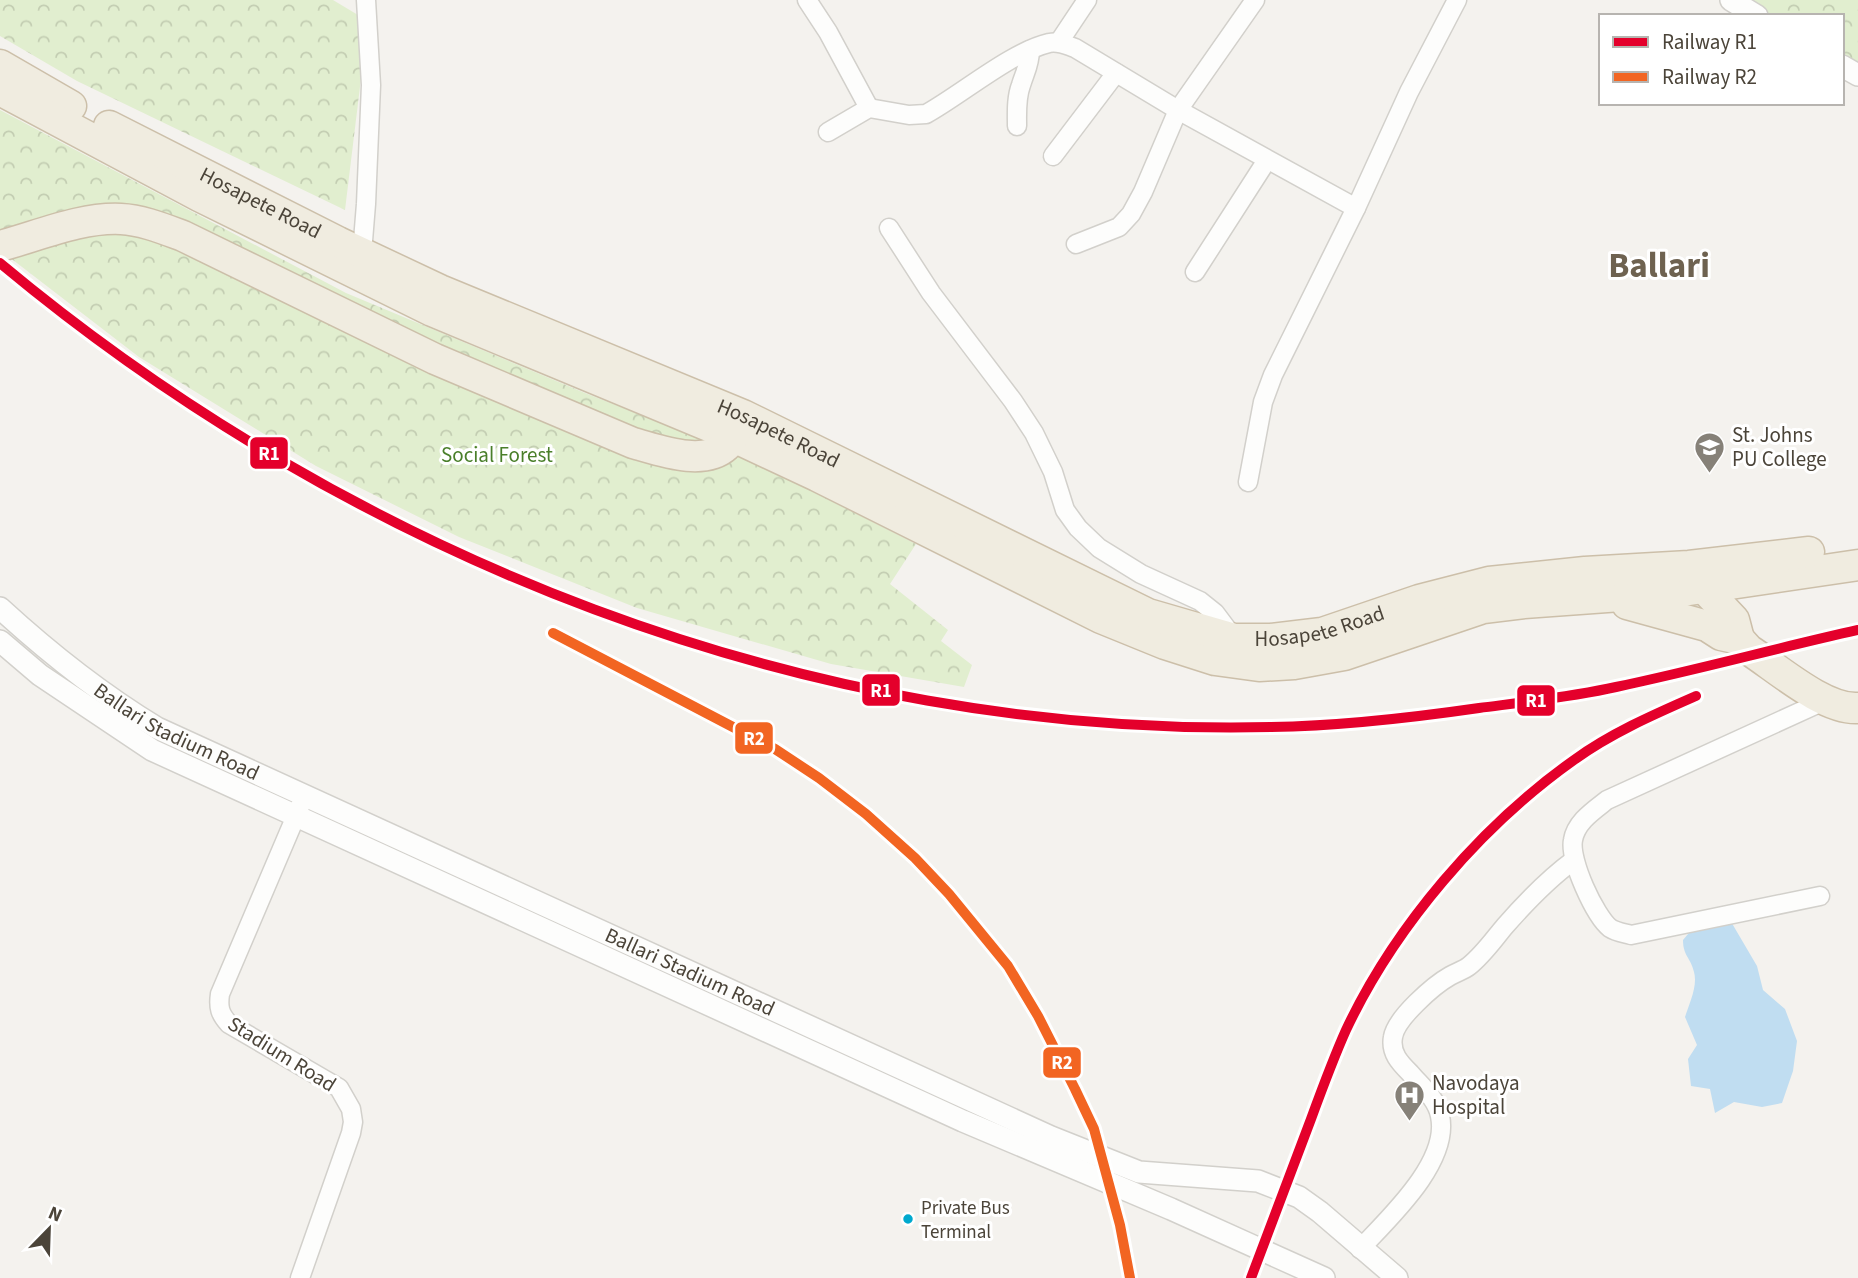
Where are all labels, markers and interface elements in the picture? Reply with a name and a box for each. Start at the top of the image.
legend [1599,14,1844,105]
text: Railway R1 [1662,27,1757,57]
text: Railway R2 [1662,62,1757,92]
street label: Hosapete Road [195,159,327,246]
district label: Ballari [1608,241,1710,291]
street label: Hosapete Road [713,391,845,475]
place label: St. Johns PU College [1732,420,1827,474]
school or university icon: St. Johns PU College [1692,430,1726,474]
line badge: R1 [249,436,289,470]
park label: Social Forest [441,440,553,470]
text: R1 [258,441,280,468]
street label: Hosapete Road [1255,598,1388,654]
line badge: R1 [861,673,901,707]
street label: Ballari Stadium Road [88,675,264,788]
text: R1 [870,678,892,705]
line badge: R1 [1516,684,1556,717]
text: R1 [1525,688,1547,715]
line badge: R2 [734,721,774,755]
text: R2 [743,726,765,753]
street label: Ballari Stadium Road [600,920,780,1024]
street label: Stadium Road [222,1009,342,1099]
line badge: R2 [1042,1046,1082,1079]
text: R2 [1051,1050,1073,1077]
place label: Navodaya Hospital [1432,1068,1520,1122]
hospital icon: Navodaya Hospital [1392,1078,1426,1122]
north arrow [14,1194,84,1264]
place label: Private Bus Terminal [921,1195,1010,1246]
text: N [44,1200,66,1230]
marker: Private Bus Terminal [901,1212,915,1226]

